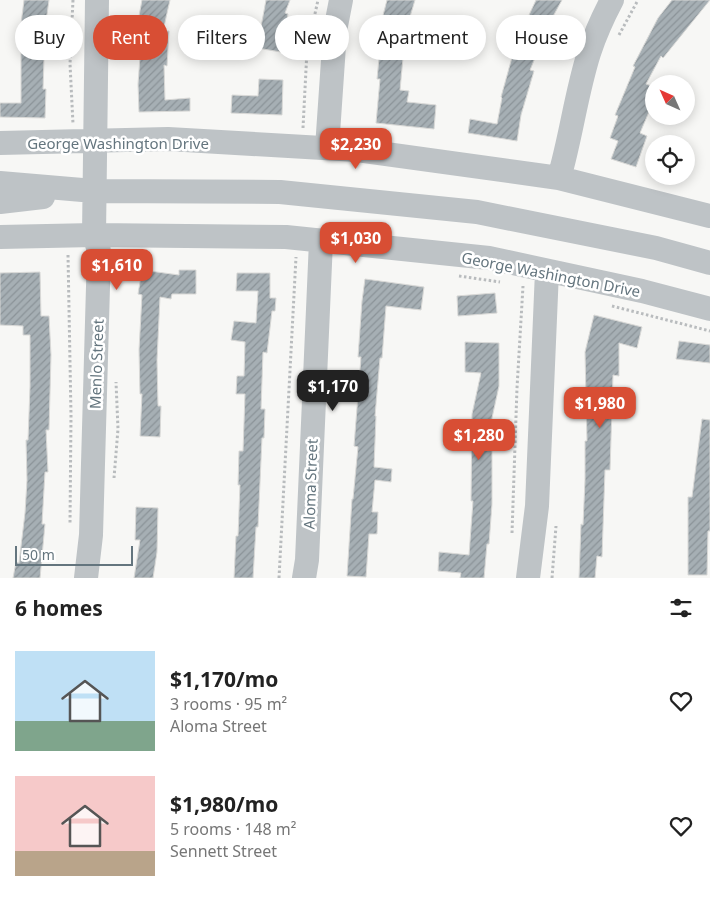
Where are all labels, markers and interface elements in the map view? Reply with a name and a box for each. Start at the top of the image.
chip: Buy [15,15,83,60]
chip: Rent [93,15,168,60]
chip: Filters [178,15,265,60]
chip: New [275,15,349,60]
chip: Apartment [359,15,486,60]
chip: House [496,15,586,60]
north arrow [645,75,695,125]
map controls [645,75,695,185]
pin: $2,230 [315,128,397,170]
street label: George Washington Drive [27,133,209,153]
text: $2,230 [331,133,381,155]
button: locate [645,135,695,185]
pin: $1,030 [315,222,397,264]
text: $1,030 [331,227,381,249]
street label: George Washington Drive [460,247,642,301]
pin: $1,610 [76,248,158,291]
text: $1,610 [92,254,142,276]
street label: Menlo Street [84,318,108,409]
pin: $1,170 [292,370,374,412]
text: $1,170 [308,375,358,397]
pin: $1,980 [559,386,641,429]
text: $1,980 [575,392,625,414]
pin: $1,280 [438,418,520,461]
text: $1,280 [454,424,504,446]
street label: Aloma Street [298,438,322,530]
scale bar [15,543,132,566]
text: 50 m [22,545,55,564]
text: 6 homes [15,594,103,622]
icon: filters [667,594,695,622]
text: $1,170/mo [170,665,278,693]
icon: home [55,671,115,731]
icon: heart [667,687,695,715]
text: 3 rooms · 95 m² [170,693,287,715]
text: Aloma Street [170,715,267,737]
text: $1,980/mo [170,790,278,818]
icon: home [55,796,115,856]
icon: heart [667,812,695,840]
text: 5 rooms · 148 m² [170,818,296,840]
text: Sennett Street [170,840,277,862]

